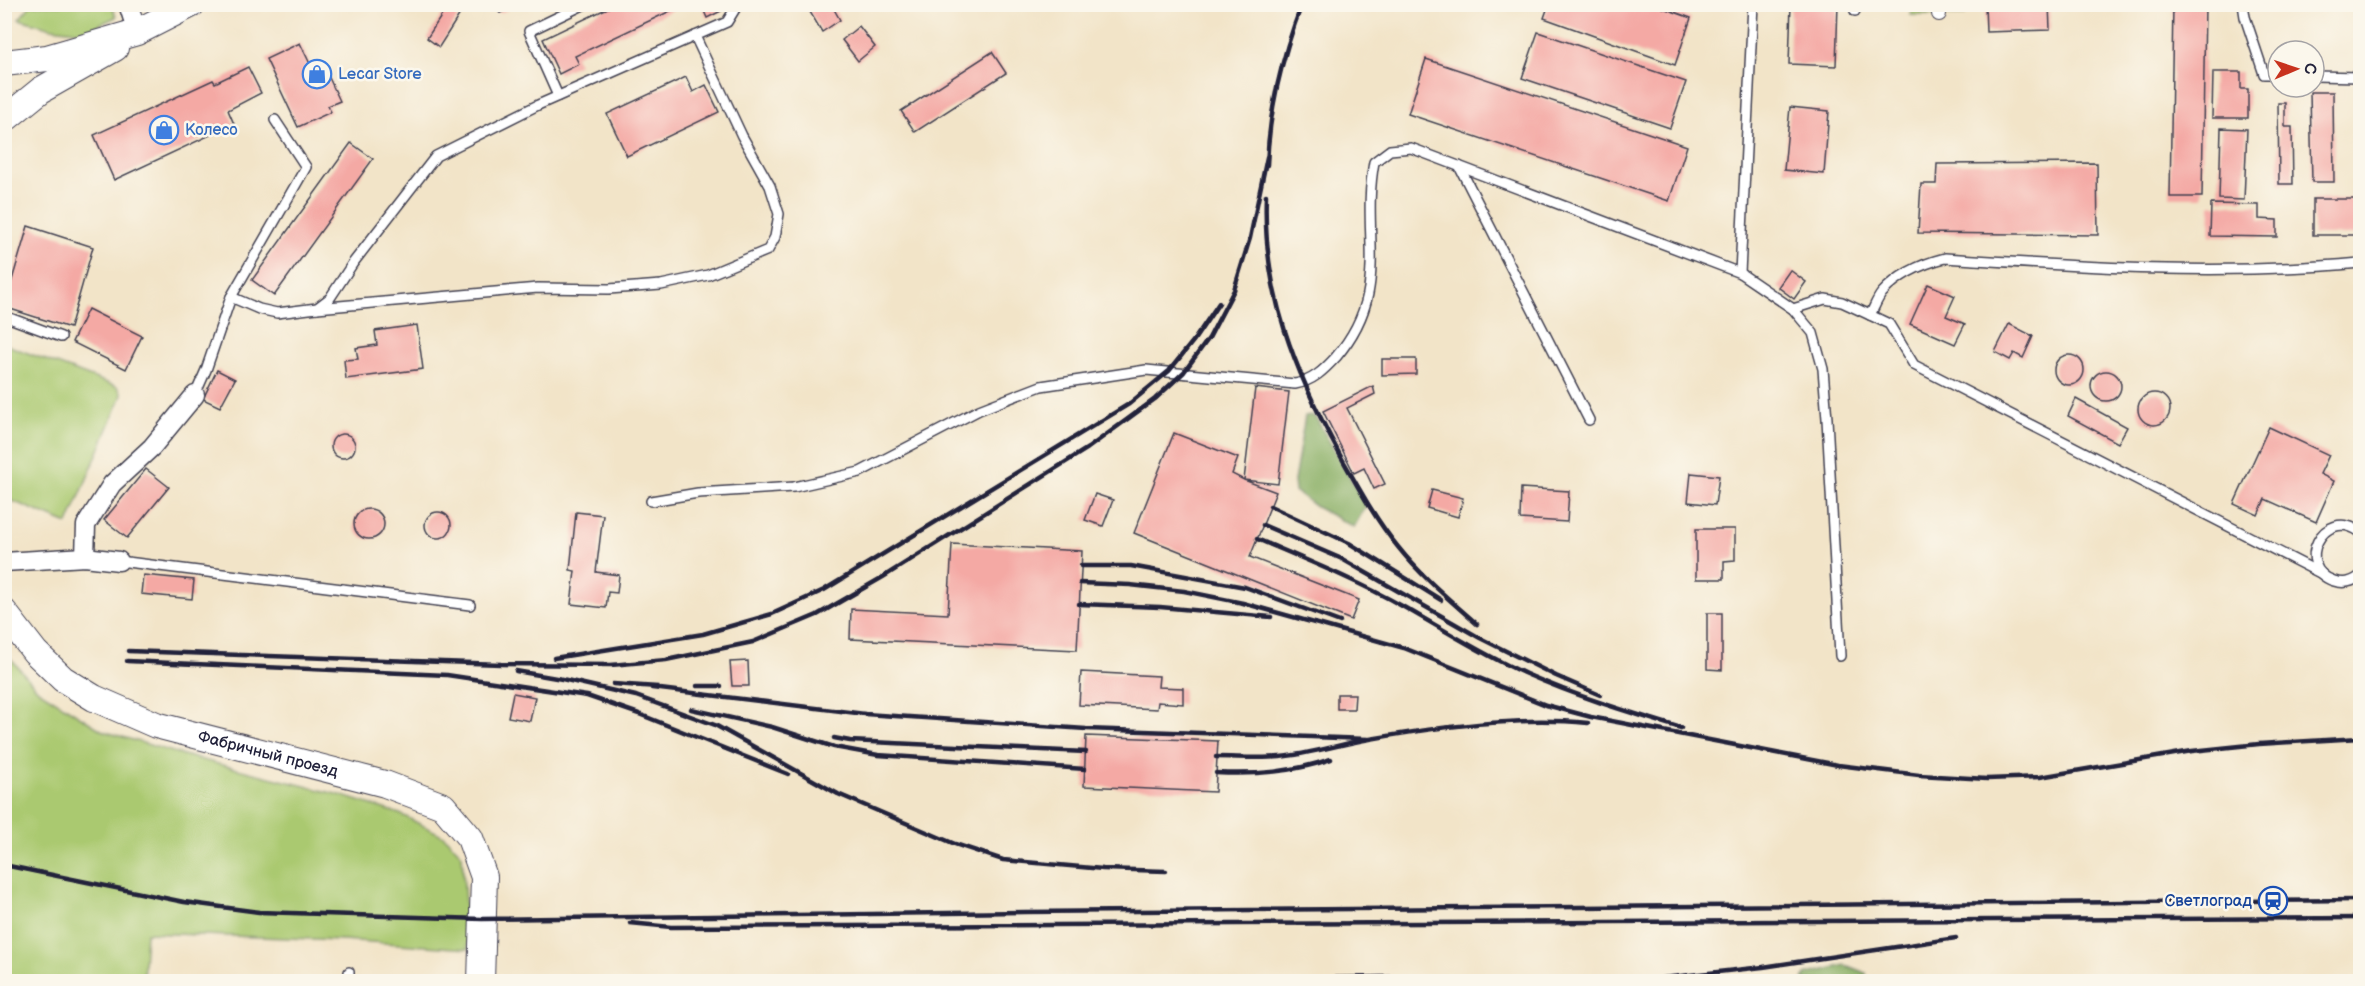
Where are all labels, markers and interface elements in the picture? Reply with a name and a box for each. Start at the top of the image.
north arrow [2266,39,2326,99]
shop icon: Lecar Store [301,58,333,90]
text: С [2300,63,2319,74]
place label: Lecar Store [338,65,422,84]
shop icon: Колесо [148,114,180,146]
place label: Колесо [185,121,238,140]
street label: Фабричный проезд [196,727,340,781]
station icon: Светлоград [2257,885,2289,917]
place label: Светлоград [2165,892,2252,911]

